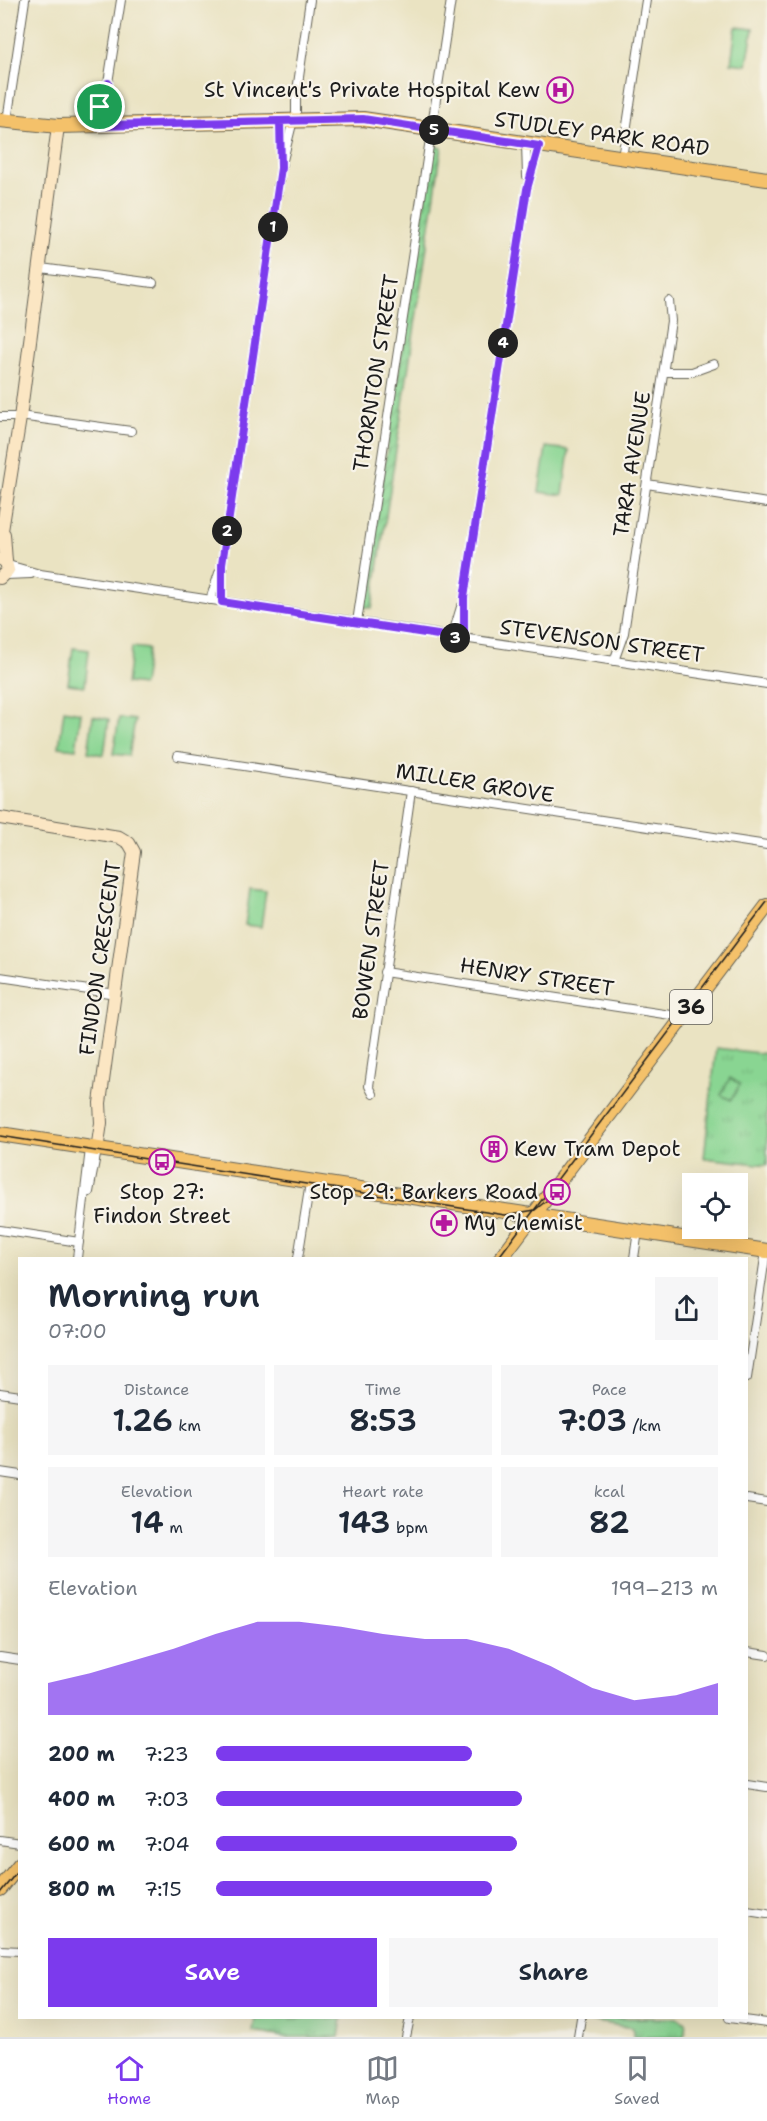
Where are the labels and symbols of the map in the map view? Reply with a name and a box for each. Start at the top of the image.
hospital icon: St Vincent's Private Hospital Kew [545,75,575,105]
place label: St Vincent's Private Hospital Kew [204,76,540,104]
pin [74,81,125,132]
street label: STUDLEY PARK ROAD [493,105,711,163]
pin: 5 [419,115,449,145]
pin: 1 [258,212,288,242]
street label: THORNTON STREET [347,272,405,474]
pin: 4 [488,328,518,358]
street label: TARA AVENUE [607,389,657,539]
pin: 2 [212,516,242,546]
street label: STEVENSON STREET [498,613,706,669]
pin: 3 [440,623,470,653]
street label: MILLER GROVE [394,757,556,809]
street label: FINDON CRESCENT [72,859,128,1057]
street label: BOWEN STREET [346,859,396,1021]
street label: HENRY STREET [458,951,616,1003]
road number: 36 [670,990,712,1024]
building icon: Kew Tram Depot [479,1134,509,1164]
place label: Kew Tram Depot [514,1135,681,1163]
bus stop icon: Stop 27: Findon Street [147,1147,177,1177]
bus stop icon: Stop 29: Barkers Road [542,1177,572,1207]
place label: Stop 27: Findon Street [93,1178,231,1230]
place label: Stop 29: Barkers Road [309,1178,538,1206]
pharmacy icon: My Chemist [429,1208,459,1238]
place label: My Chemist [464,1209,583,1237]

